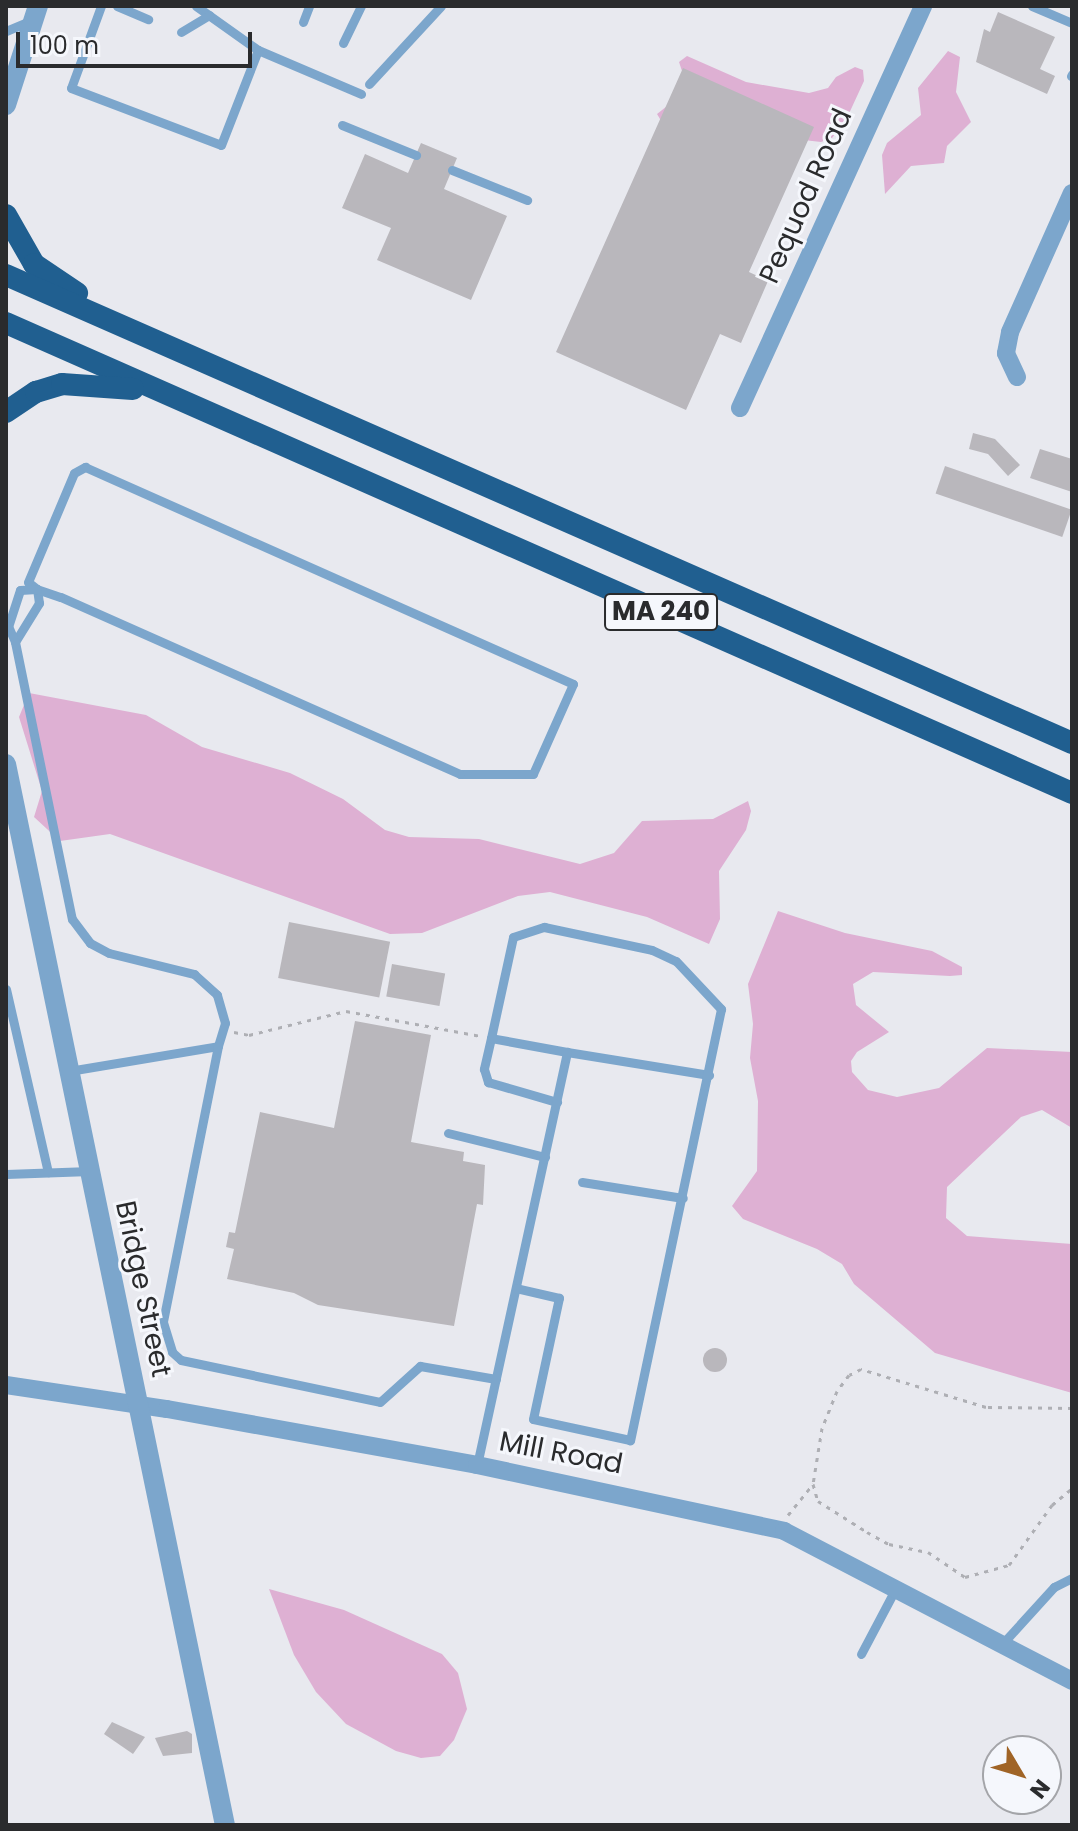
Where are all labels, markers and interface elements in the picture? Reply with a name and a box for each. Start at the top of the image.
scale bar [20,16,256,66]
text: 100 m [30,29,99,62]
street label: Pequod Road [753,104,859,288]
road number: MA 240 [603,590,719,634]
street label: Bridge Street [108,1198,178,1380]
street label: Mill Road [496,1425,626,1481]
north arrow [982,1735,1062,1815]
text: N [1022,1773,1057,1805]

